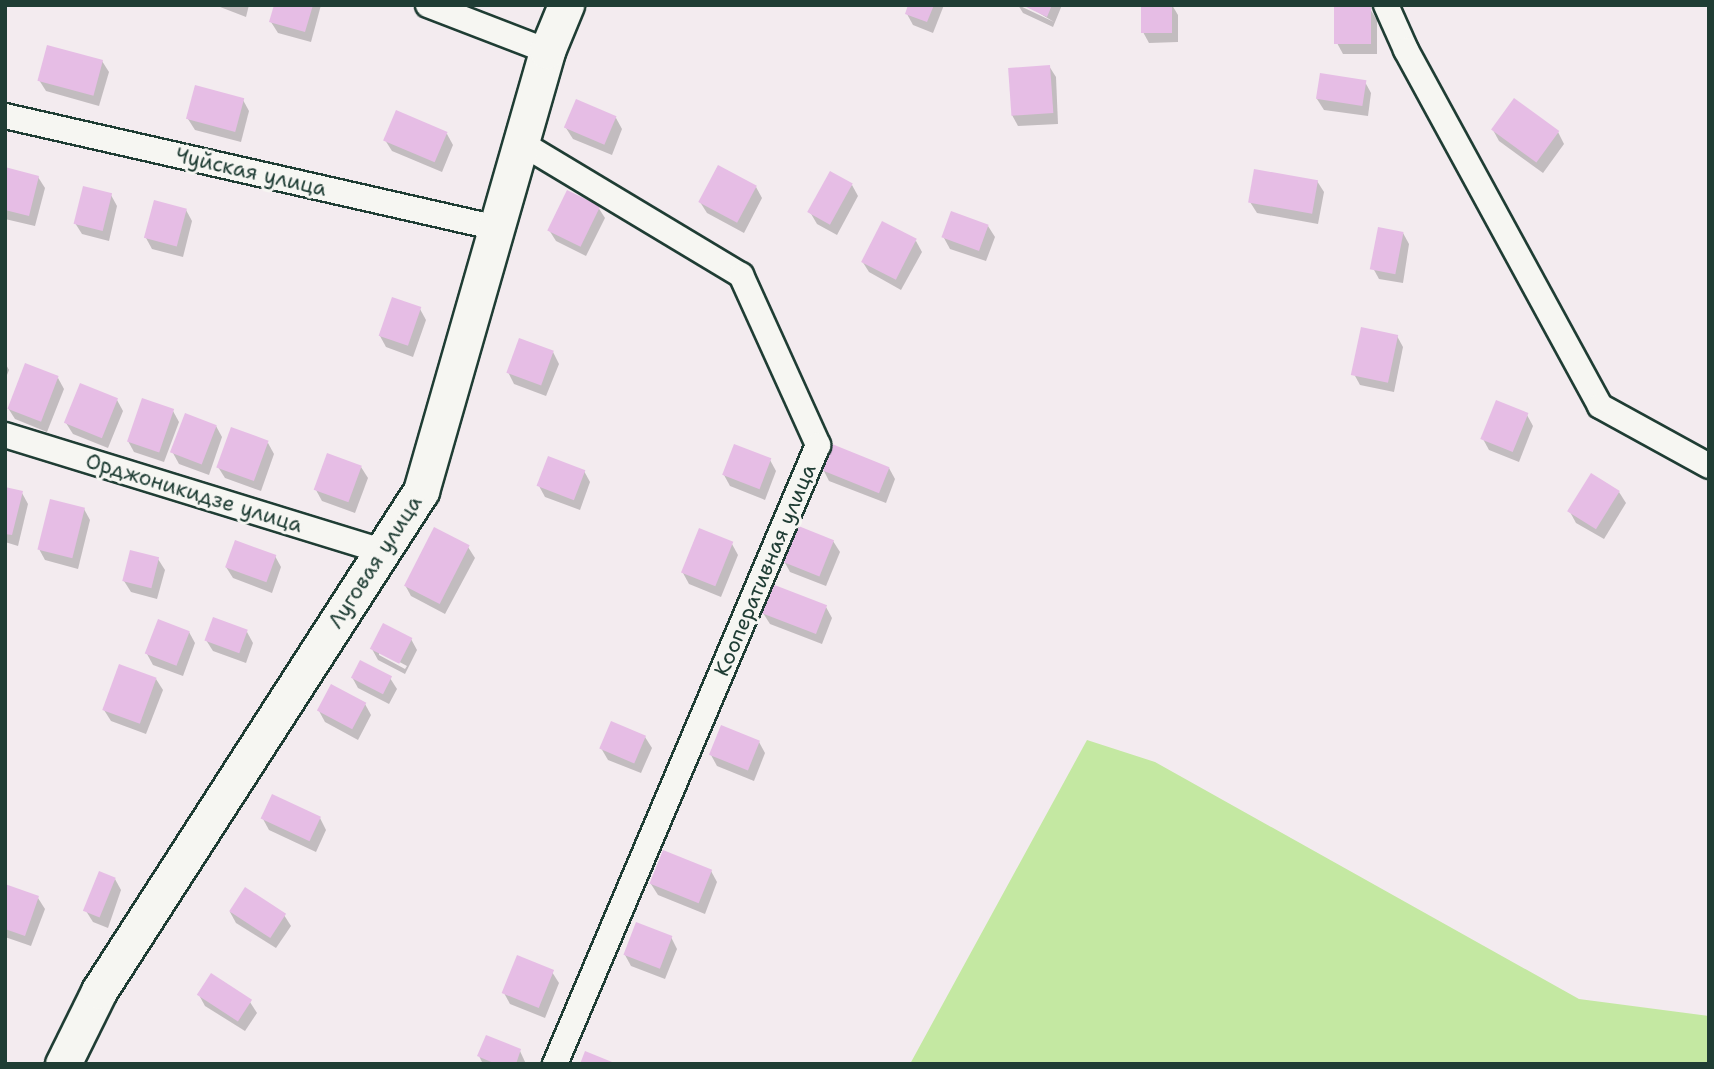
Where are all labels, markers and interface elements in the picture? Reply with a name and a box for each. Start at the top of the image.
street label: Чуйская улица [173,142,329,202]
street label: Орджоникидзе улица [83,448,305,538]
street label: Кооперативная улица [709,460,821,680]
street label: Луговая улица [323,491,427,633]

